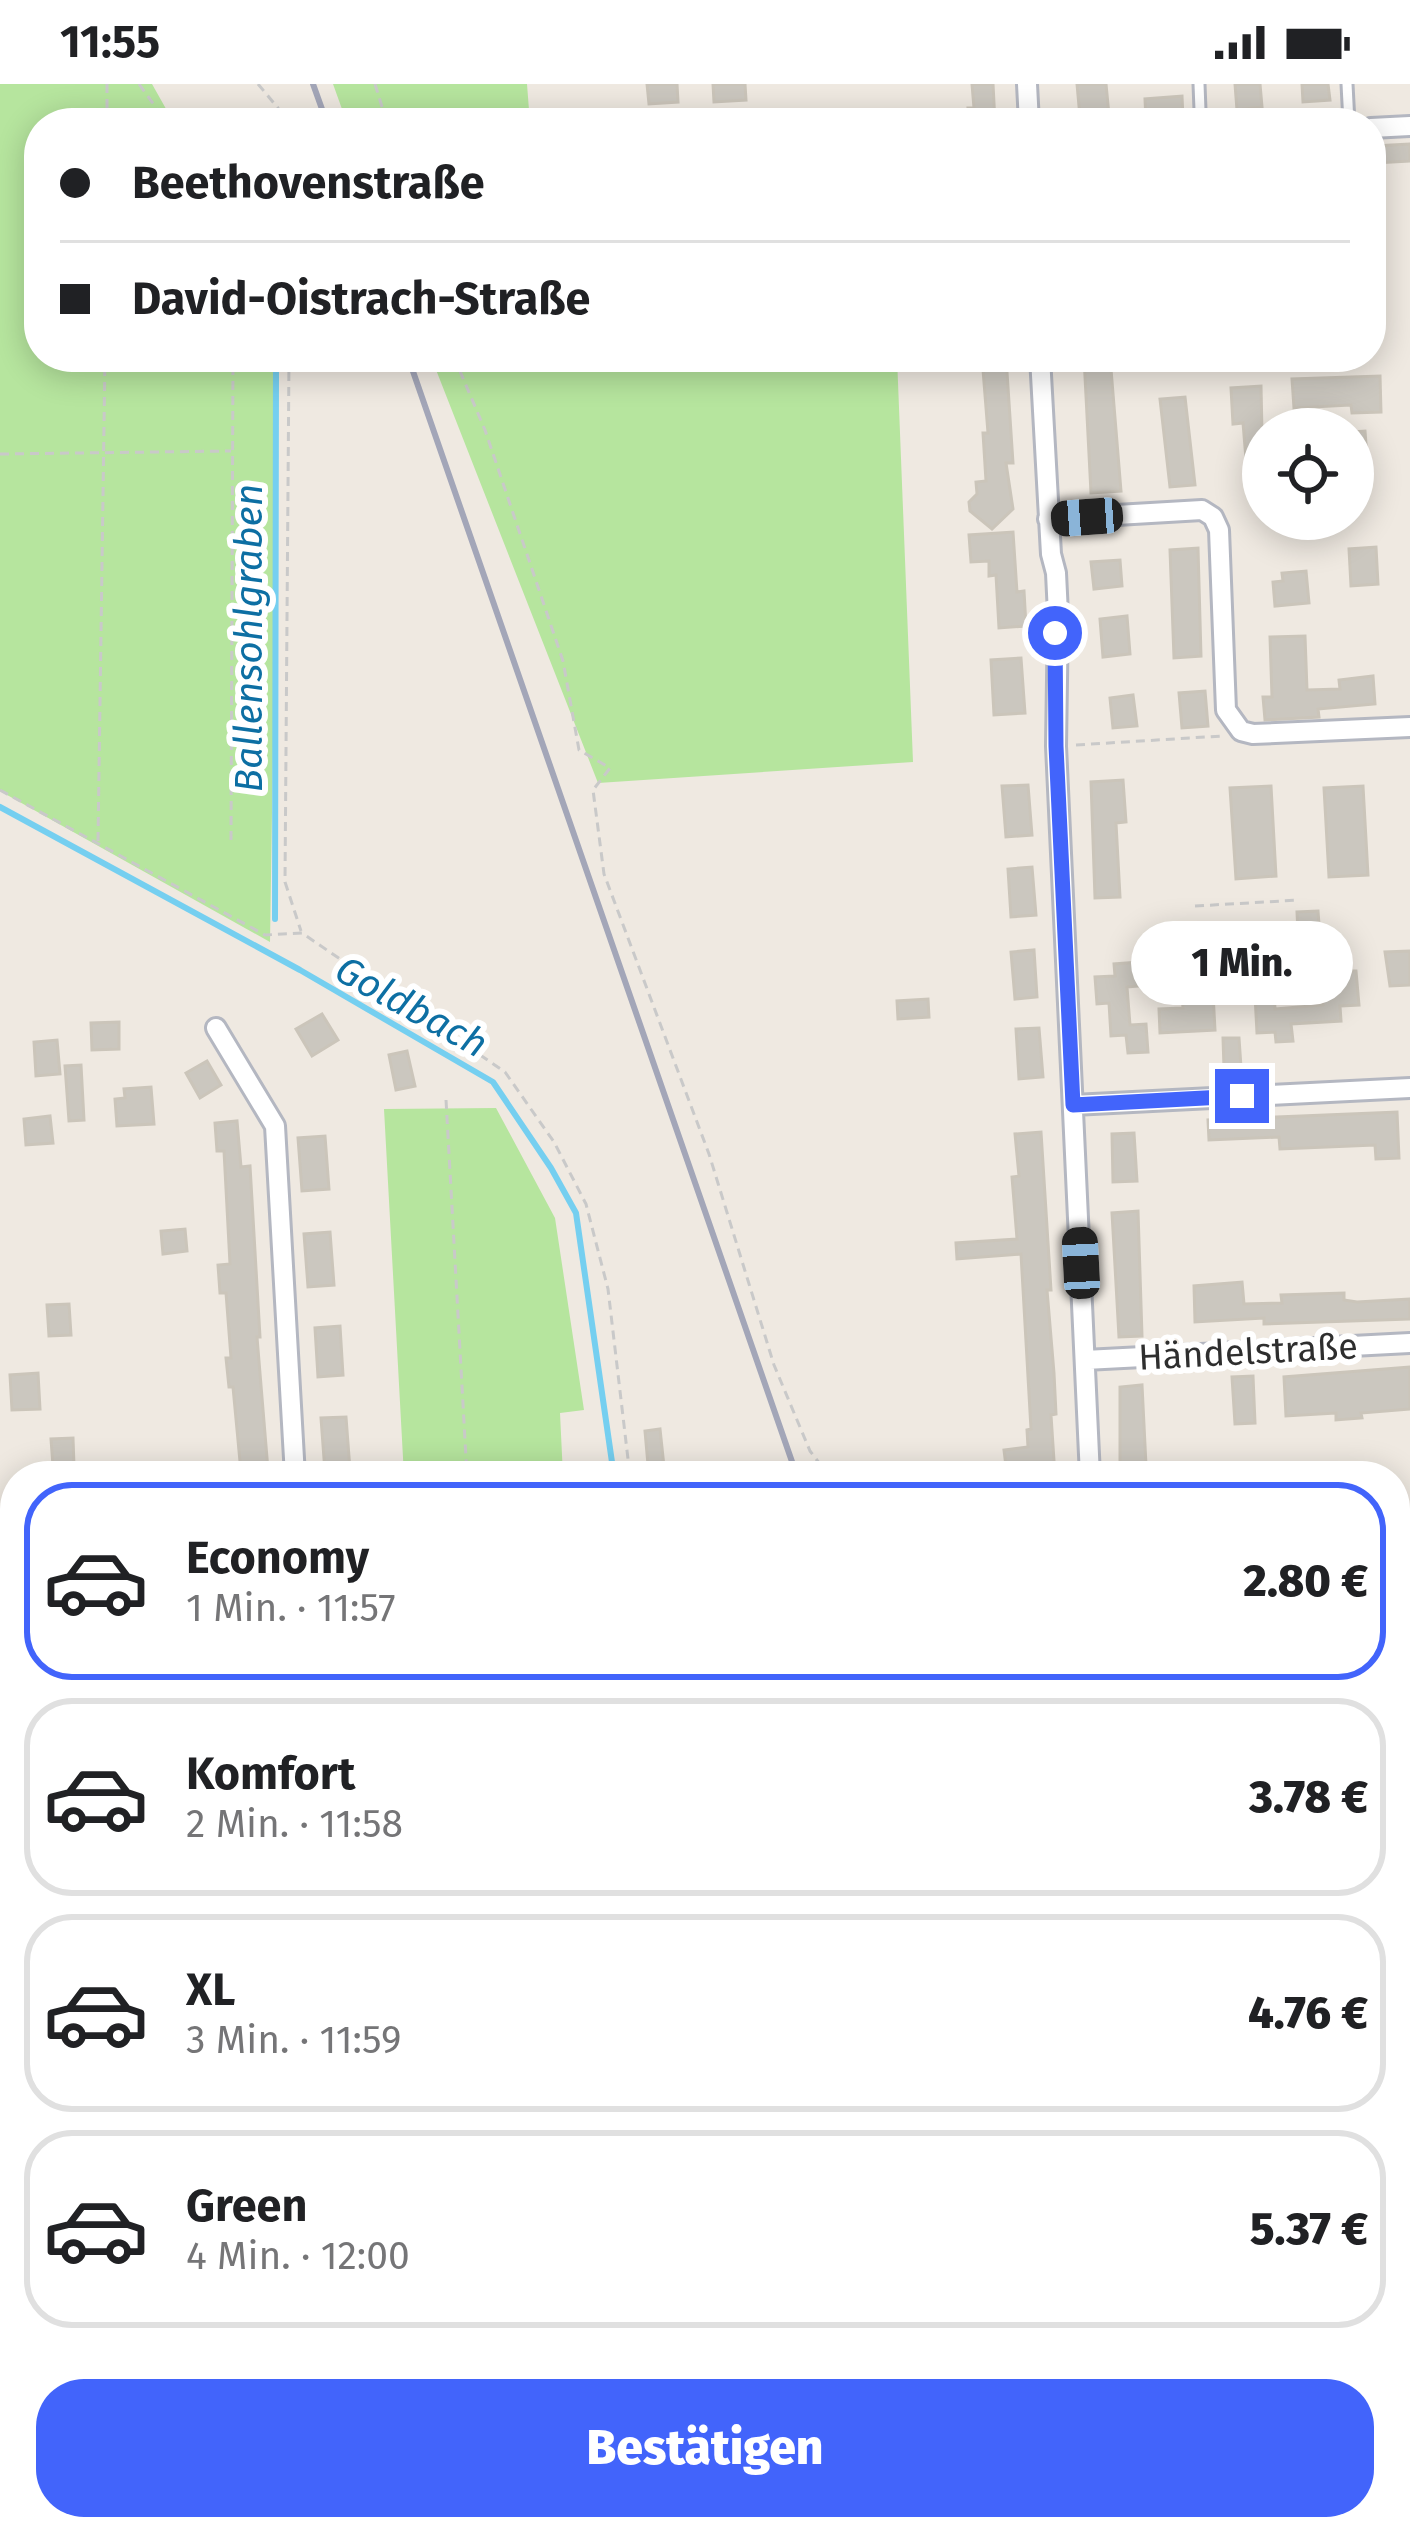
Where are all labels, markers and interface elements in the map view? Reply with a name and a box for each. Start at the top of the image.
text: 11:55 [60,15,160,69]
text: Beethovenstraße [132,156,485,210]
text: David-Oistrach-Straße [132,272,590,326]
map controls [1242,408,1374,540]
button: locate [1242,408,1374,540]
water label: Ballensohlgraben [226,484,272,792]
car [1050,497,1124,537]
route start [1028,606,1082,660]
callout: 1 Min. [1131,922,1353,1006]
text: 1 Min. [1192,940,1292,986]
water label: Goldbach [327,946,496,1067]
route end [1215,1069,1269,1123]
car [1061,1226,1101,1300]
street label: Händelstraße [1137,1324,1359,1380]
icon: car [42,1527,150,1635]
text: Economy [186,1531,369,1585]
text: 2.80 € [1243,1554,1368,1608]
text: 1 Min. · 11:57 [186,1585,395,1631]
icon: car [42,1743,150,1851]
text: Komfort [186,1747,355,1801]
text: 3.78 € [1249,1770,1368,1824]
text: 2 Min. · 11:58 [186,1801,403,1847]
icon: car [42,1959,150,2067]
text: XL [186,1963,235,2017]
text: 4.76 € [1248,1986,1368,2040]
text: 3 Min. · 11:59 [186,2017,402,2063]
icon: car [42,2175,150,2283]
text: Green [186,2179,307,2233]
text: 5.37 € [1250,2202,1368,2256]
text: 4 Min. · 12:00 [186,2233,410,2279]
button: Bestätigen [36,2379,1374,2517]

